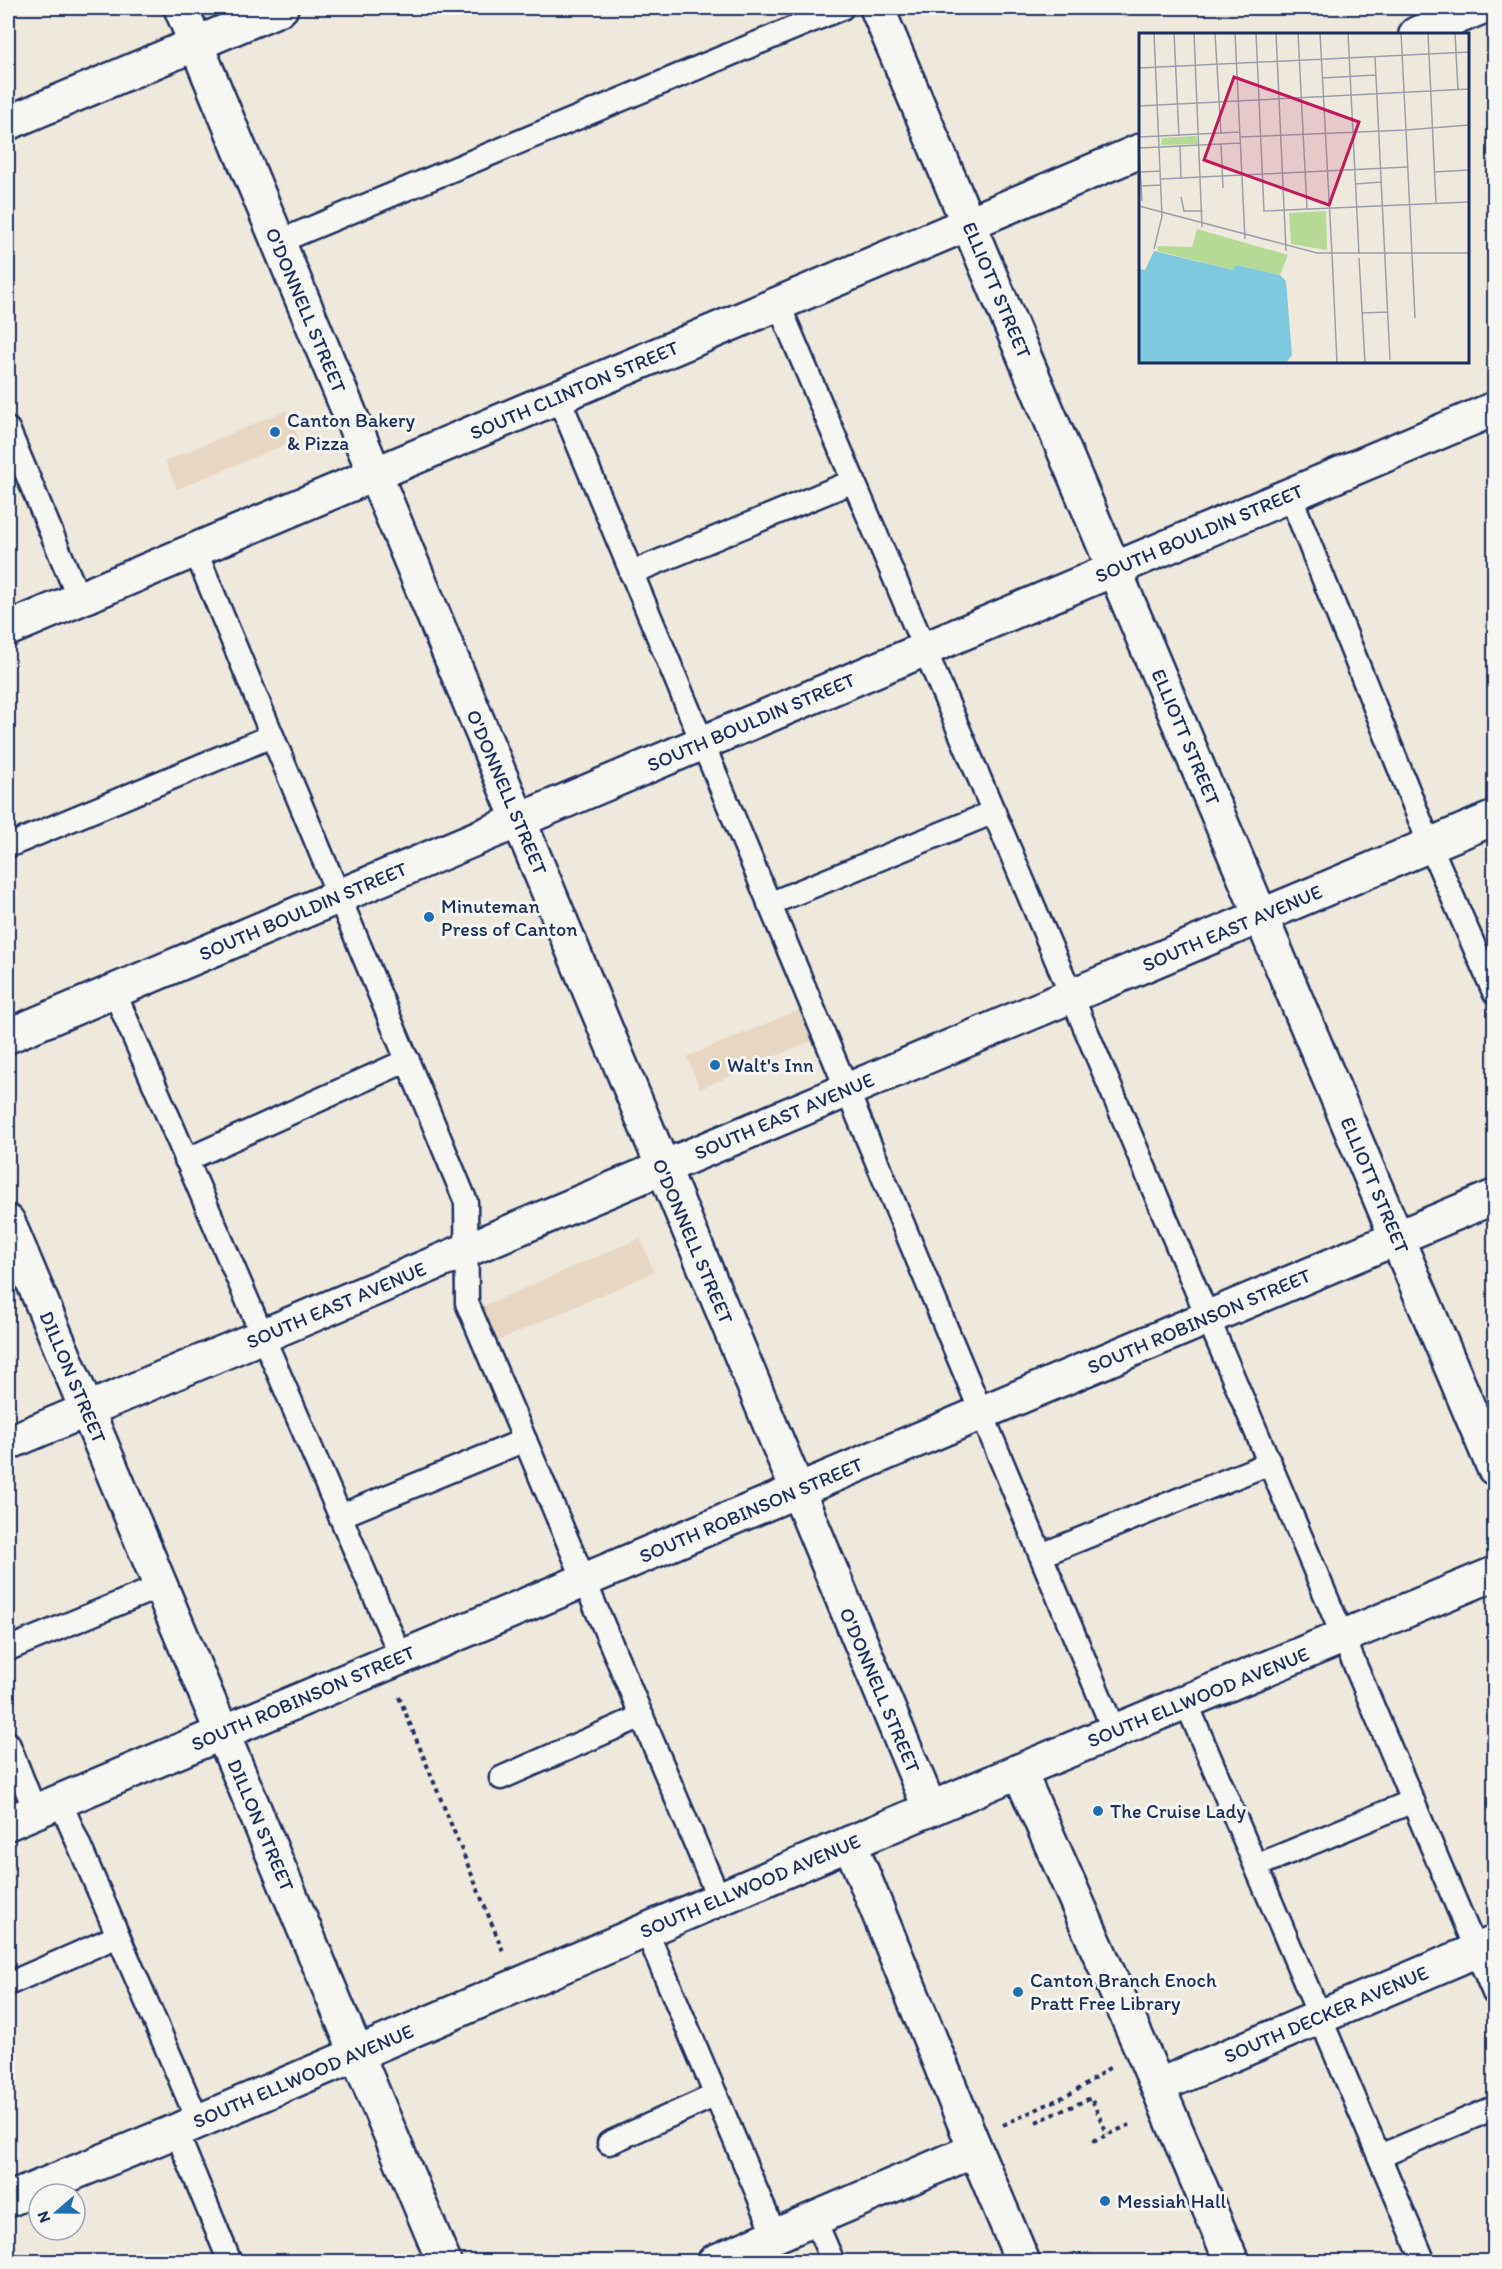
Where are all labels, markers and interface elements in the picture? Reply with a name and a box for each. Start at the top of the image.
inset map [1139,33,1469,363]
street label: ELLIOTT STREET [957,218,1037,362]
street label: O'DONNELL STREET [260,224,352,396]
street label: SOUTH CLINTON STREET [466,335,682,445]
place label: Canton Bakery & Pizza [287,408,416,455]
marker: Canton Bakery & Pizza [268,425,282,439]
street label: SOUTH BOULDIN STREET [1091,478,1307,588]
street label: ELLIOTT STREET [1146,665,1226,809]
street label: SOUTH BOULDIN STREET [643,667,859,777]
street label: O'DONNELL STREET [461,706,553,878]
street label: SOUTH BOULDIN STREET [195,856,411,966]
street label: SOUTH EAST AVENUE [1138,879,1326,977]
place label: Minuteman Press of Canton [441,894,578,941]
marker: Minuteman Press of Canton [422,910,436,924]
place label: Walt's Inn [727,1053,814,1077]
marker: Walt's Inn [708,1058,722,1072]
street label: SOUTH EAST AVENUE [690,1067,878,1165]
street label: ELLIOTT STREET [1335,1113,1415,1257]
street label: O'DONNELL STREET [647,1155,739,1327]
street label: SOUTH EAST AVENUE [242,1256,430,1354]
street label: SOUTH ROBINSON STREET [1084,1263,1314,1379]
street label: DILLON STREET [34,1307,112,1447]
street label: SOUTH ROBINSON STREET [636,1452,866,1568]
street label: O'DONNELL STREET [834,1604,926,1776]
street label: SOUTH ROBINSON STREET [188,1640,418,1756]
street label: SOUTH ELLWOOD AVENUE [1084,1641,1312,1753]
street label: DILLON STREET [222,1755,300,1895]
place label: The Cruise Lady [1110,1799,1246,1823]
marker: The Cruise Lady [1091,1804,1105,1818]
street label: SOUTH ELLWOOD AVENUE [636,1829,864,1943]
street label: SOUTH DECKER AVENUE [1220,1960,1432,2068]
place label: Canton Branch Enoch Pratt Free Library [1030,1968,1217,2015]
marker: Canton Branch Enoch Pratt Free Library [1011,1985,1025,1999]
street label: SOUTH ELLWOOD AVENUE [189,2019,417,2133]
north arrow [27,2182,87,2242]
place label: Messiah Hall [1117,2189,1227,2213]
marker: Messiah Hall [1098,2194,1112,2208]
text: N [33,2209,54,2225]

